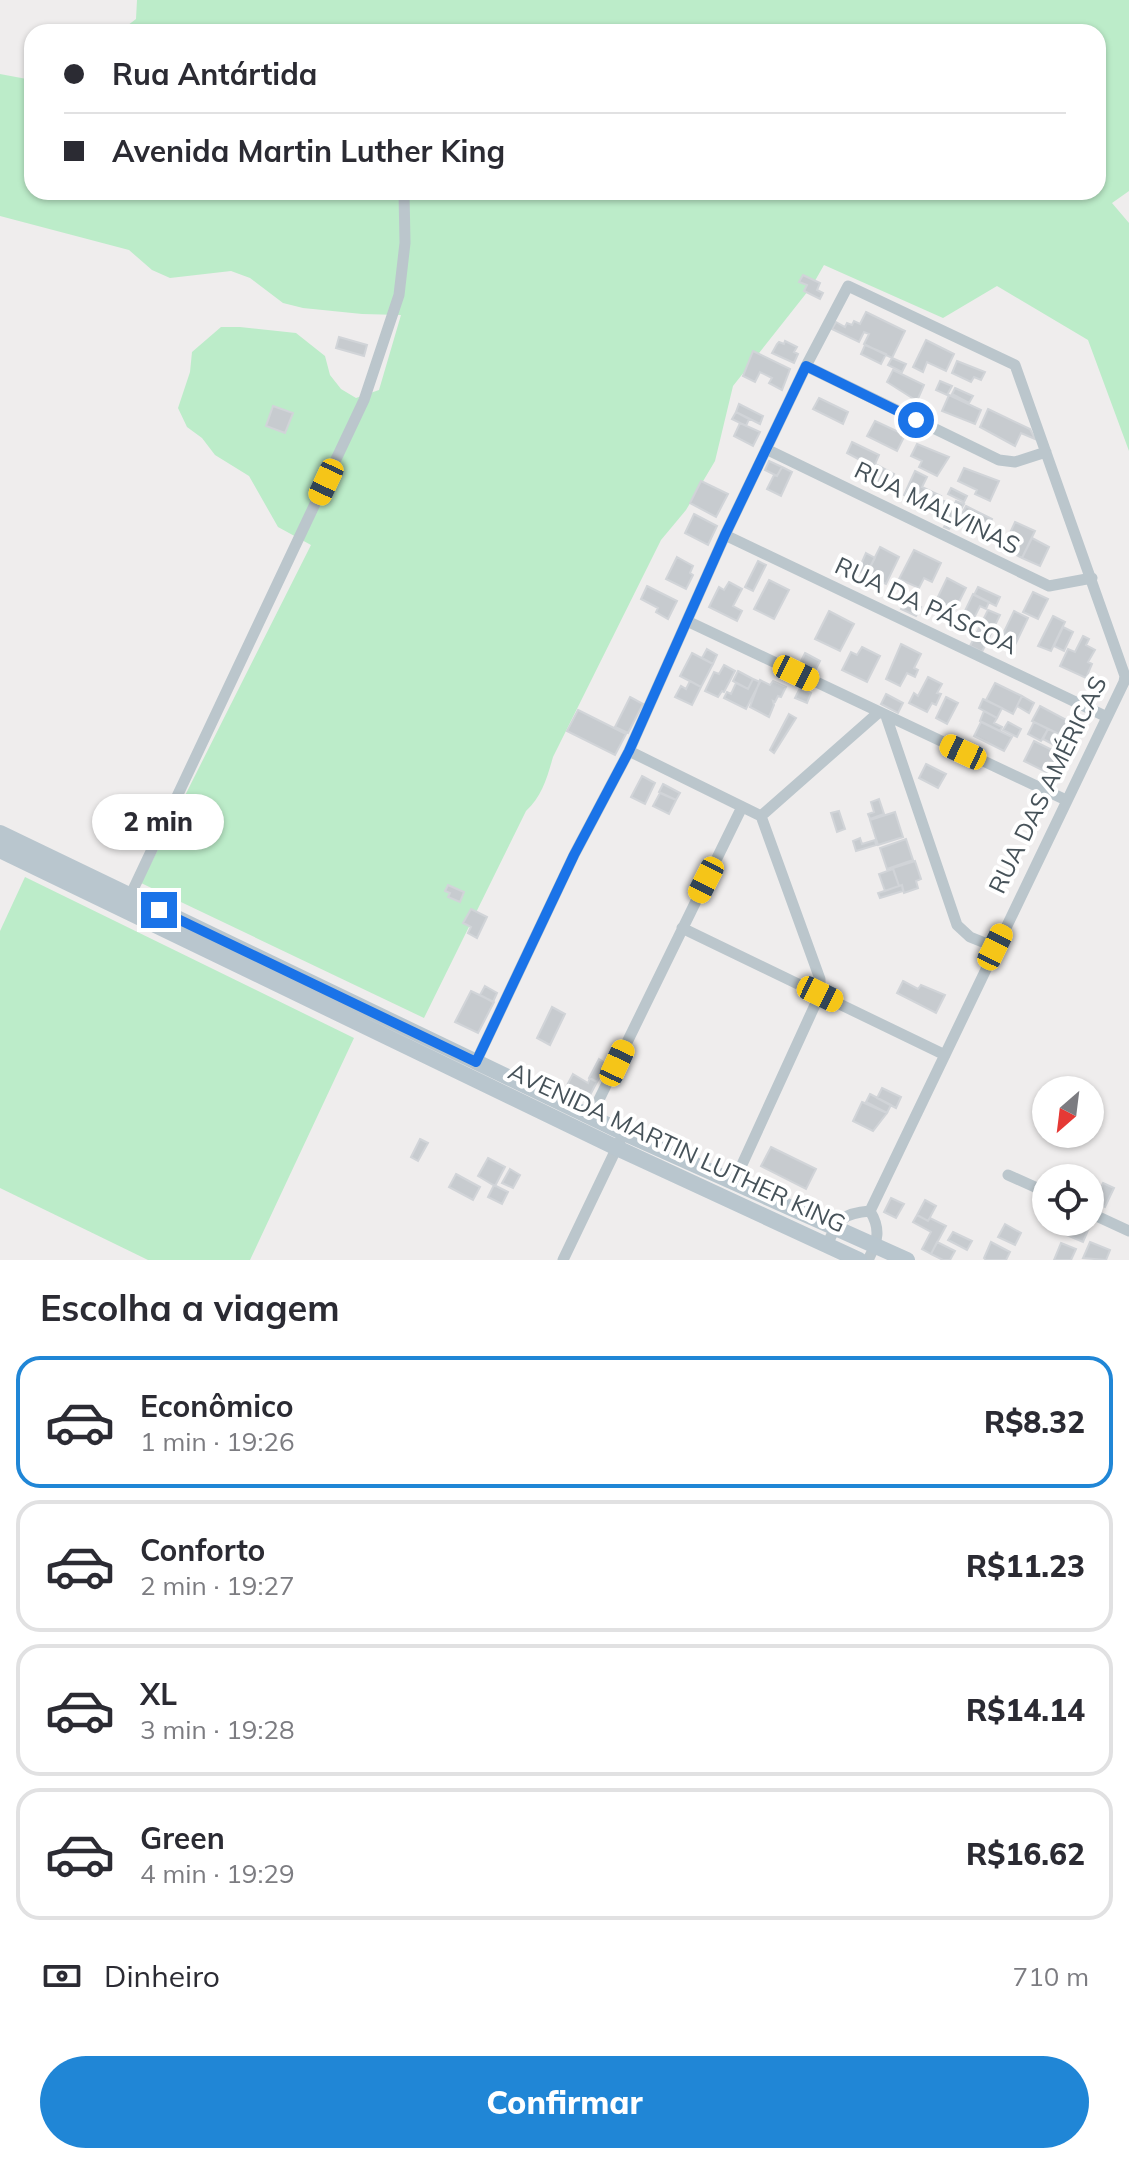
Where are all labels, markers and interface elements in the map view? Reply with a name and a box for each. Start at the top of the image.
text: Rua Antártida [112,55,317,93]
text: Avenida Martin Luther King [112,132,505,170]
route start [898,402,934,438]
street label: RUA MALVINAS [850,454,1025,560]
car [305,455,347,509]
street label: RUA DA PÁSCOA [831,550,1023,661]
car [769,652,823,694]
street label: RUA DAS AMÉRICAS [981,671,1113,898]
car [936,731,990,773]
callout: 2 min [93,794,225,850]
text: 2 min [123,805,193,838]
car [684,853,728,907]
route end [141,892,177,928]
car [974,920,1016,974]
car [793,973,847,1015]
car [596,1036,638,1090]
street label: AVENIDA MARTIN LUTHER KING [504,1056,851,1239]
north arrow [1032,1076,1104,1148]
map controls [1032,1076,1104,1236]
button: locate [1032,1164,1104,1236]
text: Escolha a viagem [40,1285,340,1330]
icon: car [44,1386,116,1458]
text: Econômico [140,1387,294,1425]
text: R$8.32 [984,1403,1085,1441]
text: 1 min · 19:26 [140,1425,295,1458]
icon: car [44,1530,116,1602]
text: Conforto [140,1531,265,1569]
text: R$11.23 [966,1547,1085,1585]
text: 2 min · 19:27 [140,1569,295,1602]
icon: car [44,1674,116,1746]
text: XL [140,1675,177,1713]
text: R$14.14 [966,1691,1085,1729]
text: 3 min · 19:28 [140,1713,295,1746]
icon: car [44,1818,116,1890]
text: Green [140,1819,225,1857]
text: R$16.62 [966,1835,1085,1873]
text: 4 min · 19:29 [140,1857,295,1890]
icon: cash [40,1954,84,1998]
text: Dinheiro [104,1957,220,1995]
text: 710 m [1013,1960,1089,1993]
button: Confirmar [40,2056,1089,2148]

